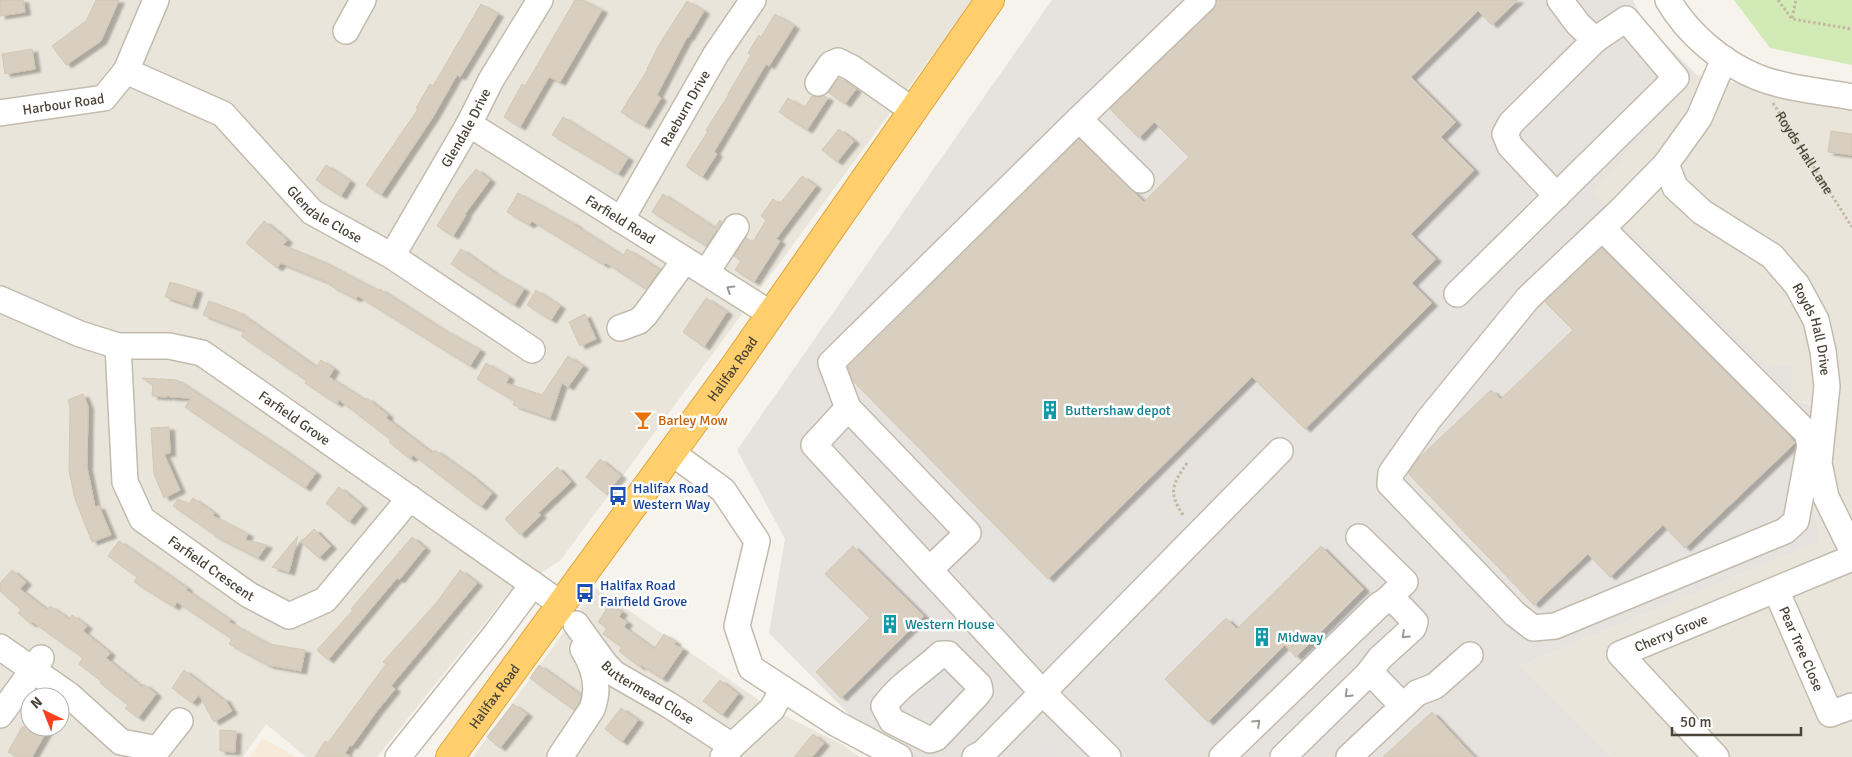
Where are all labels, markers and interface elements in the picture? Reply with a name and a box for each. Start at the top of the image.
street label: Raeburn Drive [657,67,714,149]
street label: Glendale Drive [438,86,494,171]
street label: Harbour Road [21,90,105,119]
street label: Royds Hall Lane [1772,108,1837,198]
street label: Glendale Close [283,182,365,247]
street label: Farfield Road [582,191,658,248]
street label: Royds Hall Drive [1789,280,1834,377]
one-way arrow [727,285,736,295]
street label: Halifax Road [704,333,762,405]
street label: Farfield Grove [255,387,333,449]
building icon: Buttershaw depot [1039,399,1061,421]
place label: Buttershaw depot [1065,402,1171,419]
bar icon: Barley Mow [632,409,654,431]
place label: Barley Mow [658,412,728,429]
place label: Halifax Road Western Way [633,480,710,513]
bus stop icon: Halifax Road Western Way [607,485,629,507]
street label: Farfield Crescent [165,532,257,605]
place label: Halifax Road Fairfield Grove [600,577,687,610]
bus stop icon: Halifax Road Fairfield Grove [574,582,596,604]
street label: Pear Tree Close [1775,604,1827,694]
street label: Cherry Grove [1632,611,1710,656]
building icon: Western House [879,613,901,635]
place label: Western House [905,616,995,633]
building icon: Midway [1251,626,1273,648]
place label: Midway [1277,629,1323,646]
one-way arrow [1402,629,1411,638]
street label: Buttermead Close [597,657,697,728]
street label: Halifax Road [465,661,524,732]
north arrow [20,687,70,737]
one-way arrow [1345,688,1354,697]
text: N [27,693,46,712]
scale bar [1672,704,1801,736]
text: 50 m [1680,713,1711,731]
one-way arrow [1251,720,1260,729]

